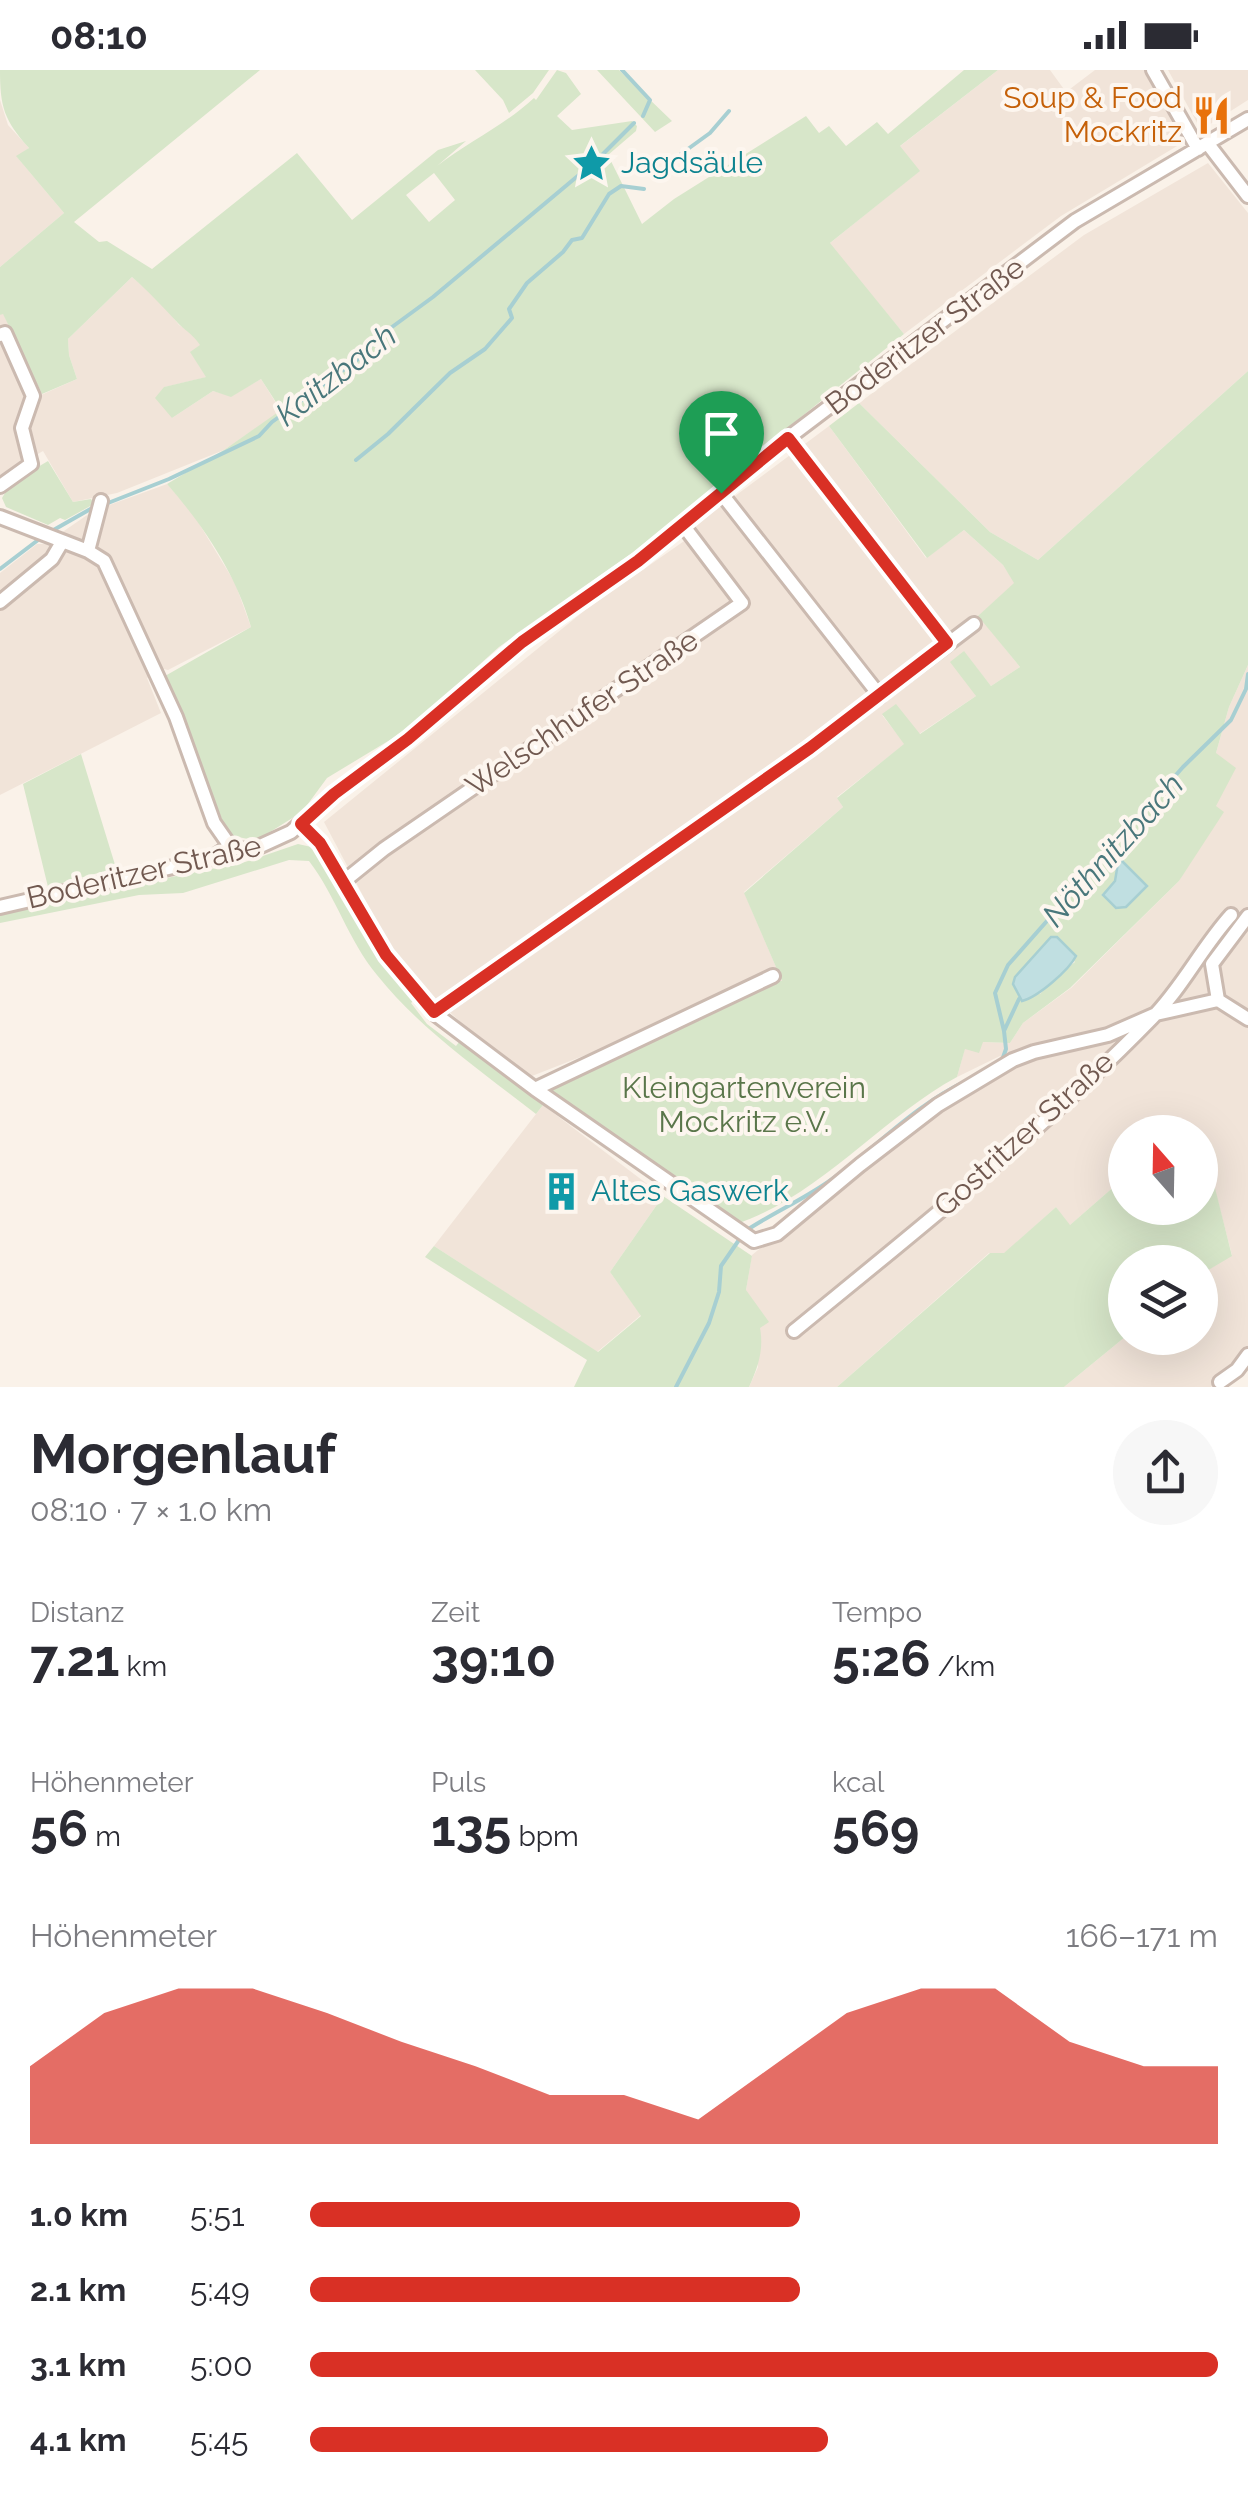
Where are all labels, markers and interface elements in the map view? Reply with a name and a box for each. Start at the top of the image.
text: 08:10 [50,13,148,58]
place label: Soup & Food Mockritz [1003,80,1182,149]
restaurant icon: Soup & Food Mockritz [1191,94,1233,136]
place icon: Jagdsäule [570,142,612,184]
place label: Jagdsäule [621,145,763,180]
street label: Boderitzer Straße [818,249,1031,422]
water label: Kaitzbach [268,316,403,433]
pin [679,391,764,494]
icon: arrive [694,406,749,461]
street label: Welschhufer Straße [459,622,704,803]
water label: Nöthnitzbach [1035,766,1191,933]
street label: Boderitzer Straße [23,828,265,916]
street label: Gostritzer Straße [927,1044,1121,1223]
park label: Kleingartenverein Mockritz e.V. [622,1070,866,1139]
north arrow [1108,1115,1218,1225]
map controls [1108,1115,1218,1355]
building icon: Altes Gaswerk [540,1170,582,1212]
place label: Altes Gaswerk [591,1173,789,1208]
button: layers [1108,1245,1218,1355]
button: share [1113,1420,1218,1525]
text: Morgenlauf [30,1421,336,1486]
text: 08:10 · 7 × 1.0 km [30,1491,272,1528]
text: Distanz [30,1596,124,1629]
text: Zeit [431,1596,480,1629]
text: Tempo [832,1596,922,1629]
text: 7.21 [30,1629,119,1688]
text: 39:10 [431,1629,556,1688]
text: 5:26 [832,1629,931,1688]
text: km [119,1650,167,1683]
text: /km [931,1650,995,1683]
text: Höhenmeter [30,1766,194,1799]
text: Puls [431,1766,486,1799]
text: kcal [832,1766,884,1799]
text: 56 [30,1799,88,1858]
text: 135 [431,1799,511,1858]
text: 569 [832,1799,920,1858]
text: m [88,1820,121,1853]
text: bpm [511,1820,579,1853]
text: Höhenmeter [30,1917,217,1954]
text: 166–171 m [1066,1917,1218,1954]
text: 1.0 km [30,2196,128,2233]
text: 5:51 [190,2196,245,2233]
text: 2.1 km [30,2271,126,2308]
text: 5:49 [190,2271,250,2308]
text: 3.1 km [30,2346,126,2383]
text: 5:00 [190,2346,253,2383]
text: 4.1 km [30,2421,127,2458]
text: 5:45 [190,2421,248,2458]

